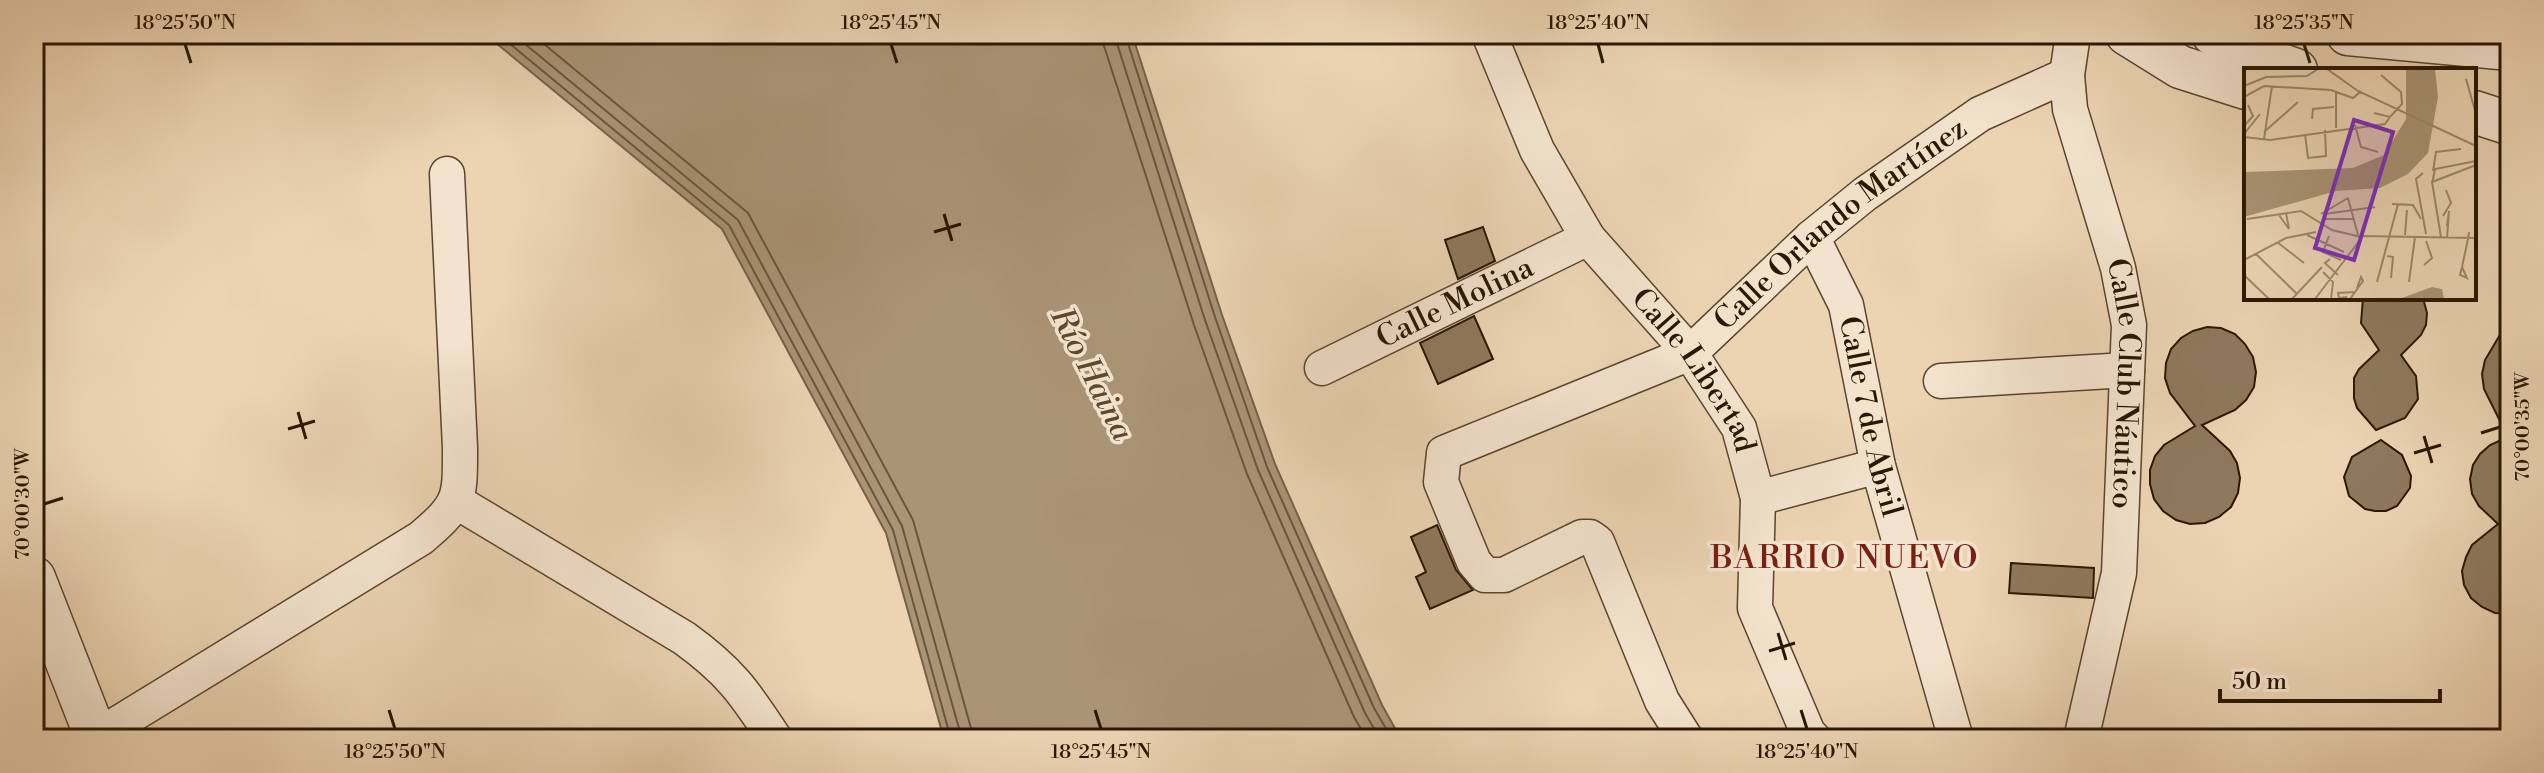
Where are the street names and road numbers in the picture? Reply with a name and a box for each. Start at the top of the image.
street label: Calle Orlando Martínez [1706,110,1975,339]
street label: Calle Molina [1370,248,1541,357]
street label: Calle Club Náutico [2098,255,2148,510]
street label: Calle Libertad [1623,281,1764,457]
street label: Calle 7 de Abril [1830,313,1911,521]

